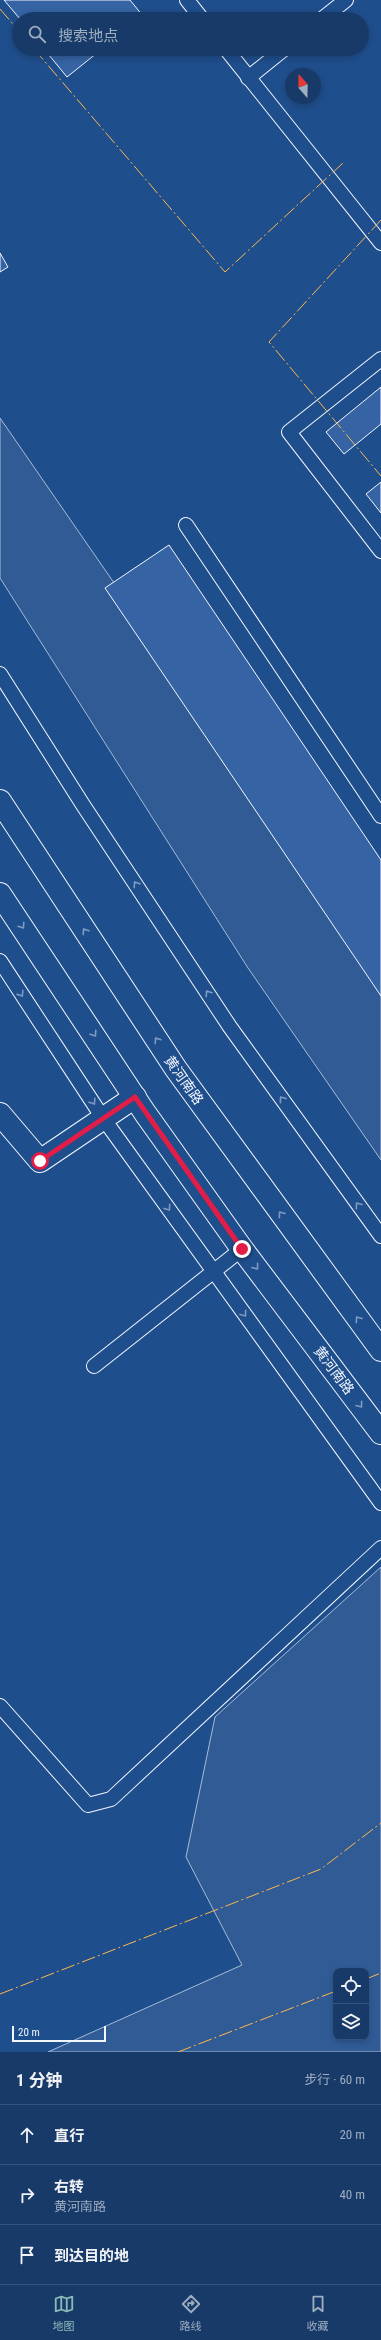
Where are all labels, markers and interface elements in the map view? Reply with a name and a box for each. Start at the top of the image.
search box [12,12,369,56]
icon: search [26,23,48,45]
text: 搜索地点 [58,27,118,45]
north arrow [285,68,321,104]
one-way arrow [133,881,141,888]
one-way arrow [17,922,24,929]
one-way arrow [82,928,90,935]
one-way arrow [17,990,24,997]
one-way arrow [205,990,212,997]
one-way arrow [89,1030,96,1037]
one-way arrow [154,1037,162,1044]
street label: 黄河南路 [161,1052,207,1108]
one-way arrow [279,1096,287,1103]
one-way arrow [88,1098,95,1105]
route start [31,1152,49,1170]
one-way arrow [356,1202,363,1209]
one-way arrow [163,1204,170,1211]
one-way arrow [279,1211,286,1218]
route end [233,1240,251,1258]
one-way arrow [251,1263,258,1270]
one-way arrow [239,1310,247,1317]
one-way arrow [356,1316,363,1323]
street label: 黄河南路 [311,1343,357,1397]
one-way arrow [355,1400,362,1407]
map controls [333,1968,369,2040]
button: locate [333,1968,369,2004]
button: layers [333,2004,369,2040]
scale bar [12,2024,106,2043]
text: 20 m [18,2026,40,2039]
text: 1 分钟 [16,2070,63,2090]
text: 步行 · 60 m [304,2072,365,2087]
icon: ahead [16,2124,38,2146]
text: 直行 [54,2127,84,2145]
text: 20 m [339,2127,365,2142]
text: 右转 [54,2178,84,2196]
icon: right [16,2184,38,2206]
text: 40 m [339,2187,365,2202]
text: 黄河南路 [54,2199,106,2214]
icon: arrive [16,2244,38,2266]
text: 到达目的地 [54,2247,129,2265]
tab: 地图 [53,2293,75,2333]
tab: 路线 [180,2293,202,2333]
tab: 收藏 [307,2293,329,2333]

